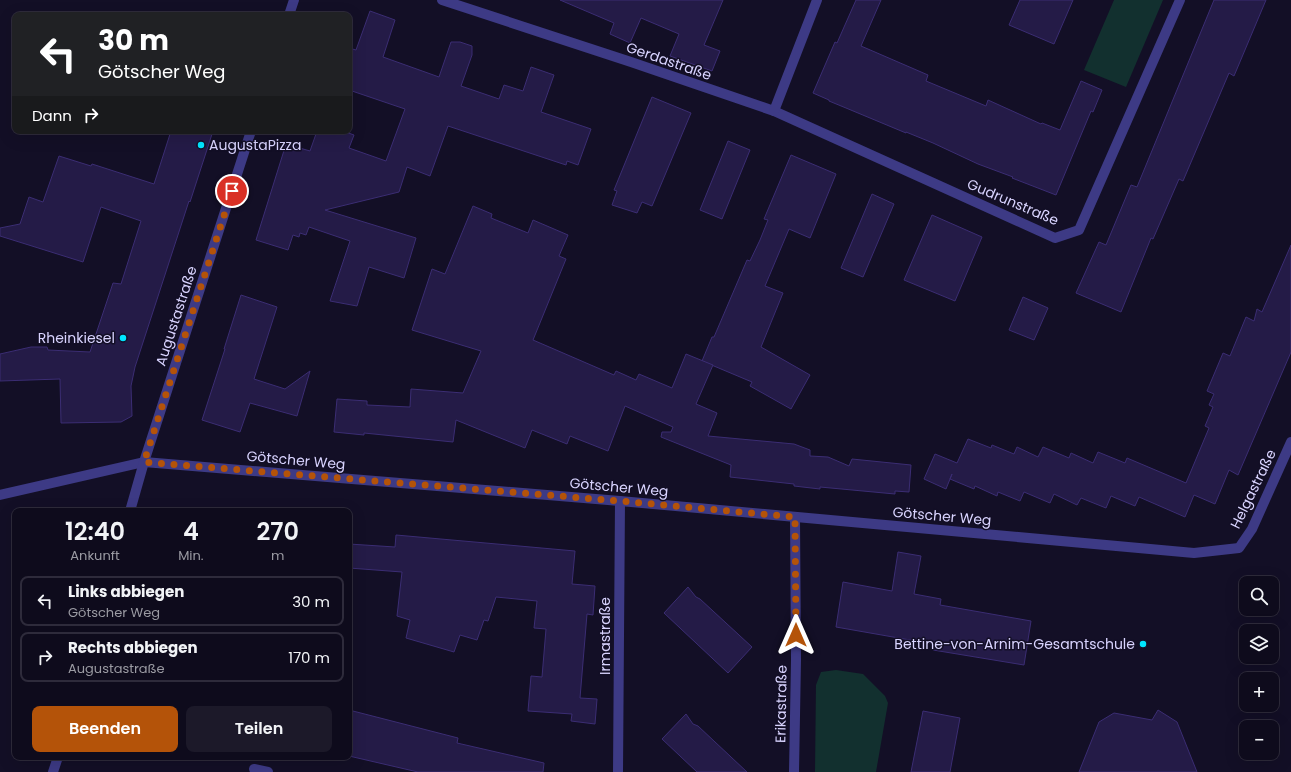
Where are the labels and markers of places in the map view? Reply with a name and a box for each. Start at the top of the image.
place label: AugustaPizza [209,135,301,155]
marker: AugustaPizza [196,140,206,150]
pin [215,174,249,208]
place label: Rheinkiesel [38,328,115,348]
marker: Rheinkiesel [118,333,128,343]
place label: Bettine-von-Arnim-Gesamtschule [894,634,1135,654]
marker: Bettine-von-Arnim-Gesamtschule [1138,639,1148,649]

